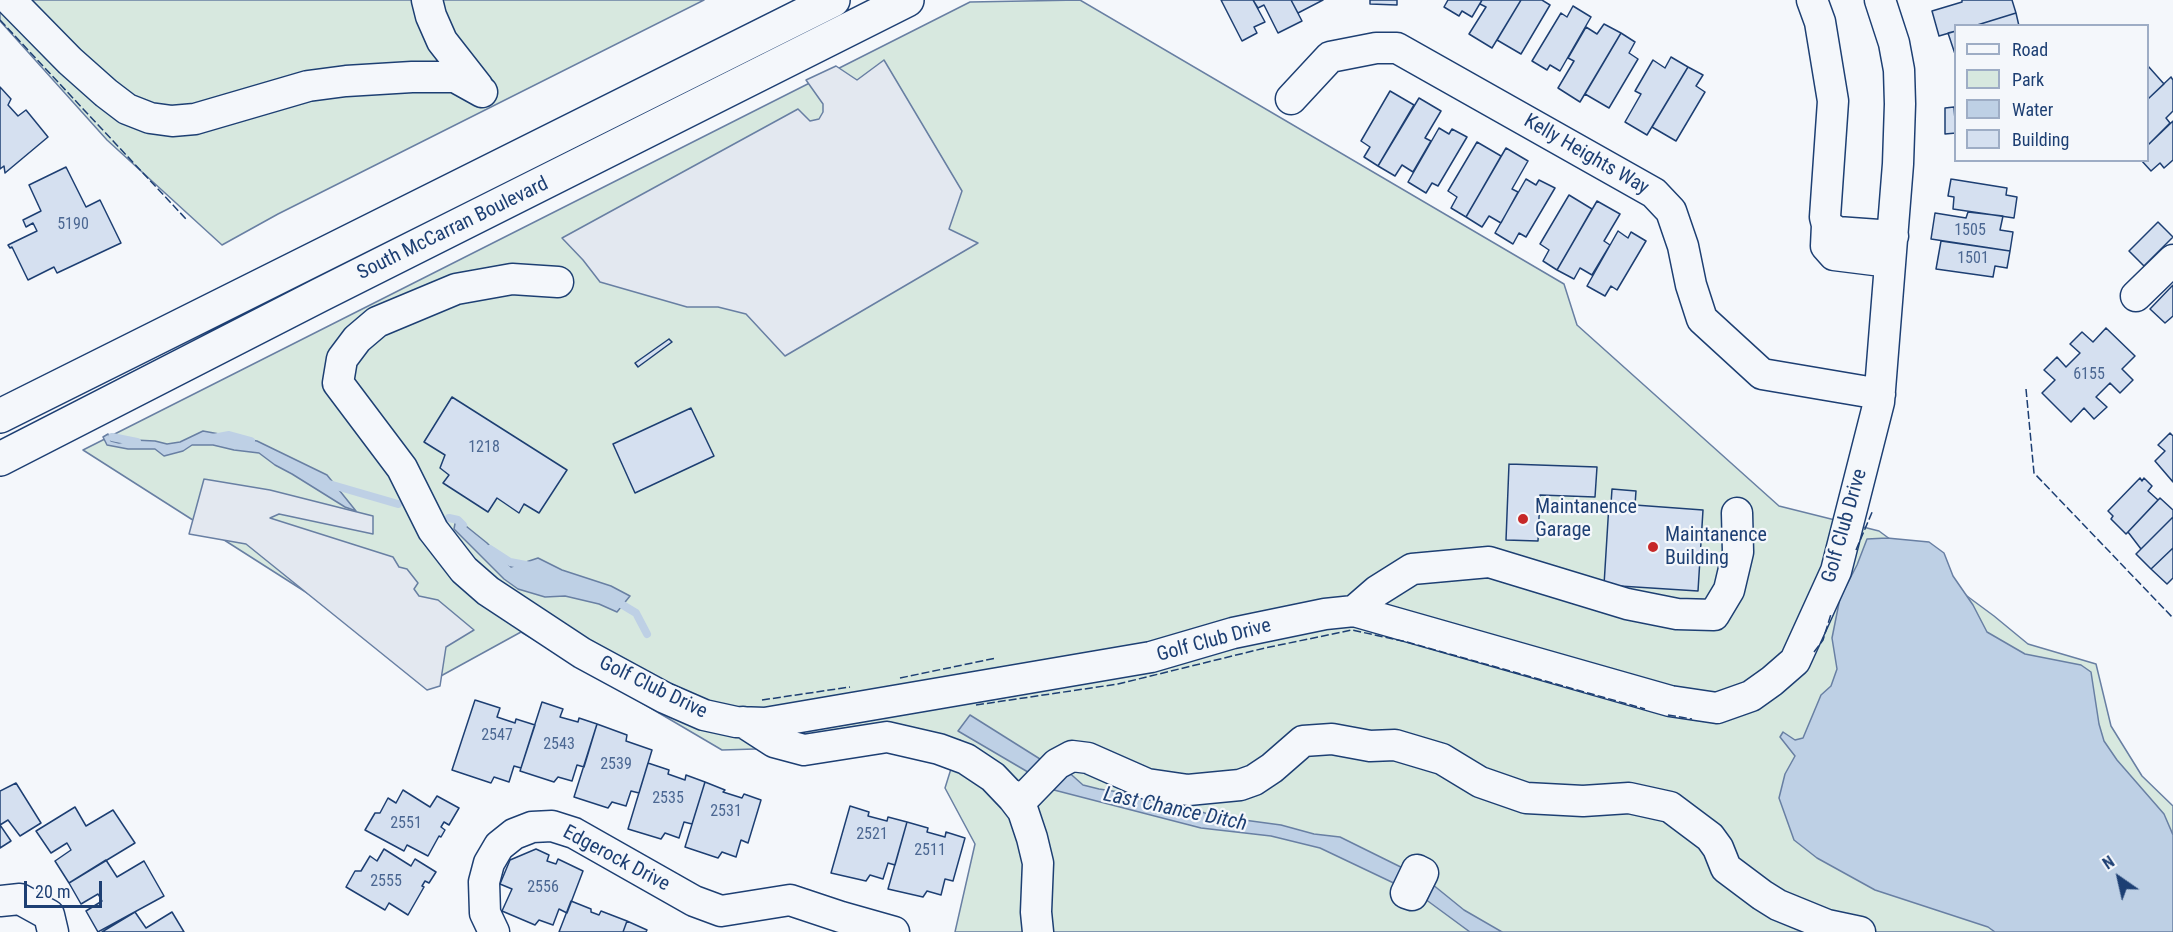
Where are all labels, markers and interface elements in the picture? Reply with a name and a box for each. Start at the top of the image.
legend [1954,24,2149,162]
text: Road [2012,39,2048,60]
text: Park [2012,69,2044,90]
text: Water [2012,99,2053,120]
street label: Kelly Heights Way [1519,110,1653,200]
text: Building [2012,129,2069,150]
street label: South McCarran Boulevard [354,172,552,286]
house number: 5190 [57,215,89,235]
house number: 1505 [1954,221,1986,241]
house number: 1501 [1957,249,1989,269]
house number: 6155 [2073,365,2105,385]
house number: 1218 [468,438,500,458]
street label: Golf Club Drive [1817,466,1873,586]
place label: Maintanence Garage [1535,496,1637,543]
marker: Maintanence Garage [1516,512,1530,526]
place label: Maintanence Building [1665,524,1767,571]
marker: Maintanence Building [1646,540,1660,554]
street label: Golf Club Drive [1154,614,1274,668]
street label: Golf Club Drive [595,652,711,724]
house number: 2547 [481,726,513,746]
house number: 2543 [543,735,575,755]
house number: 2539 [600,755,632,775]
water label: Last Chance Ditch [1101,783,1249,837]
house number: 2535 [652,789,684,809]
house number: 2531 [710,802,742,822]
house number: 2551 [390,814,422,834]
street label: Edgerock Drive [558,821,674,897]
house number: 2521 [856,825,888,845]
house number: 2511 [914,841,946,861]
north arrow [2089,848,2149,908]
text: N [2099,852,2118,873]
scale bar [27,869,105,907]
house number: 2555 [370,872,402,892]
house number: 2556 [527,878,559,898]
text: 20 m [35,881,70,902]

